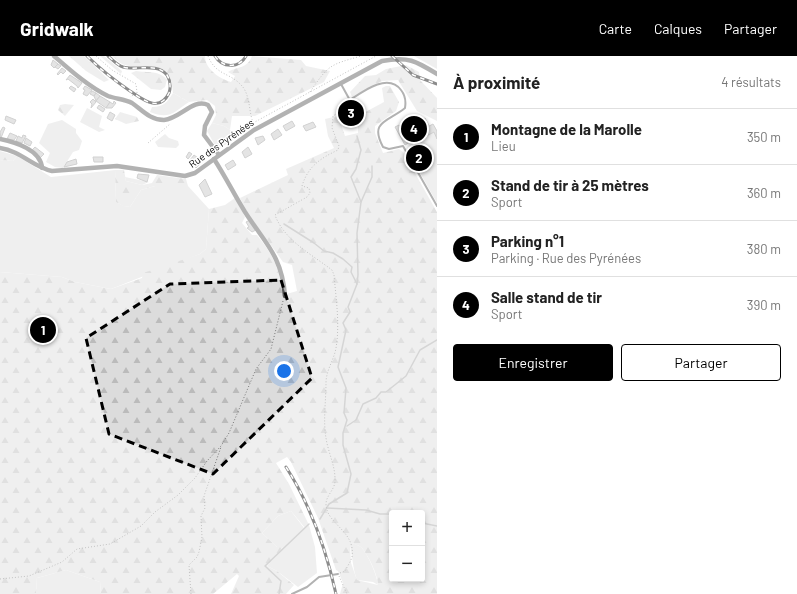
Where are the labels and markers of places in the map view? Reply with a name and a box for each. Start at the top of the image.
pin: 3 [338,98,364,128]
pin: 4 [401,114,427,144]
pin: 2 [406,143,432,173]
pin: 1 [30,315,56,345]

